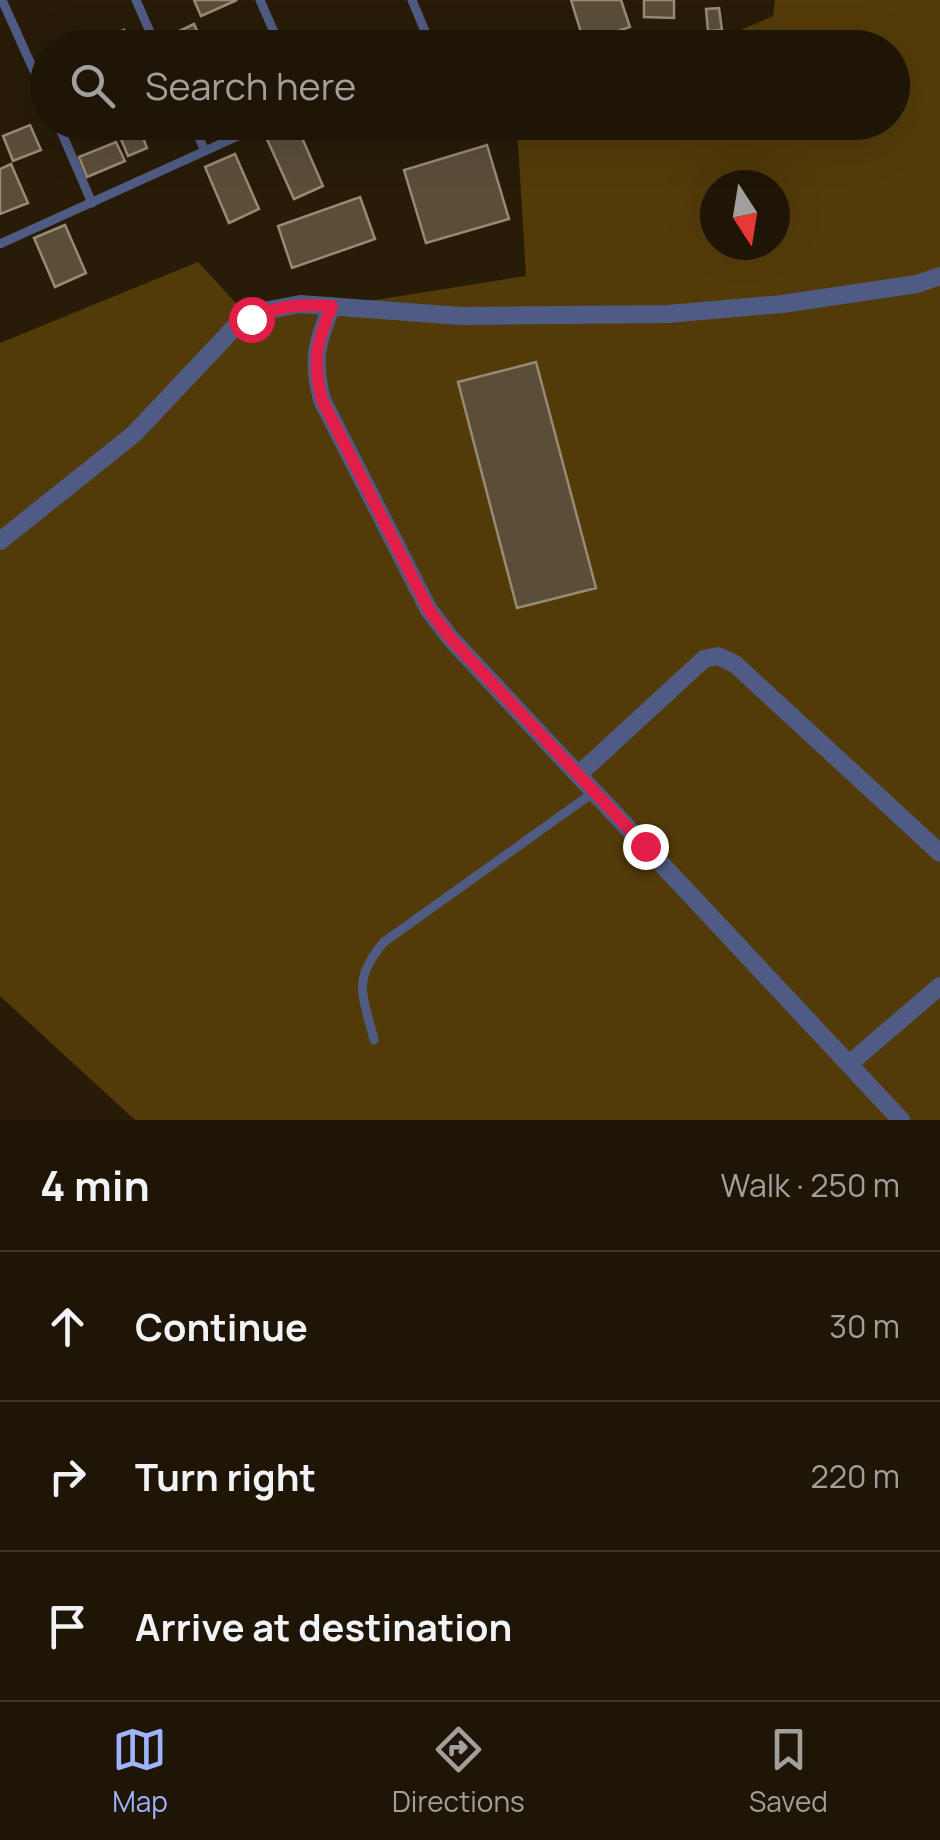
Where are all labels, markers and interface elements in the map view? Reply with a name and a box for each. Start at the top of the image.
search box [30,30,910,140]
icon: search [65,58,120,113]
text: Search here [145,59,356,111]
north arrow [700,170,790,260]
route start [229,297,275,343]
route end [623,824,669,870]
text: 4 min [40,1156,150,1214]
text: Walk · 250 m [721,1163,900,1207]
icon: ahead [40,1299,95,1354]
text: Continue [135,1300,308,1352]
text: 30 m [829,1304,900,1348]
icon: right [40,1449,95,1504]
text: Turn right [135,1450,316,1502]
text: 220 m [810,1454,900,1498]
icon: arrive [40,1599,95,1654]
text: Arrive at destination [135,1600,512,1652]
tab: Map [112,1722,168,1820]
tab: Directions [392,1722,525,1820]
tab: Saved [749,1722,828,1820]

